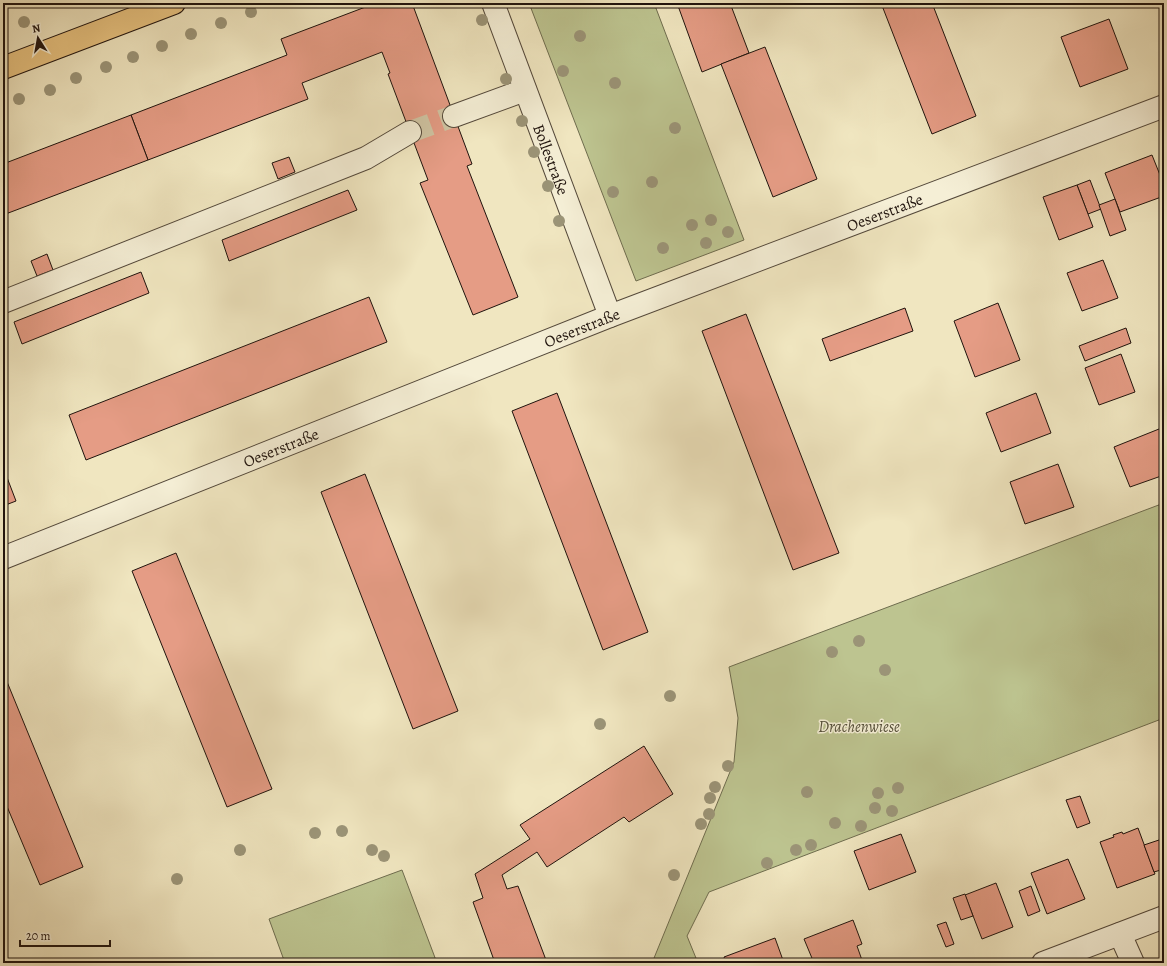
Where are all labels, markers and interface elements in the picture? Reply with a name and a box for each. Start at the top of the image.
north arrow [18,18,58,58]
text: N [31,21,42,37]
street label: Bollestraße [527,121,574,198]
street label: Oeserstraße [844,188,926,237]
street label: Oeserstraße [541,303,623,353]
street label: Oeserstraße [240,423,322,473]
park label: Drachenwiese [818,716,900,738]
scale bar [20,922,110,948]
text: 20 m [26,928,50,944]

